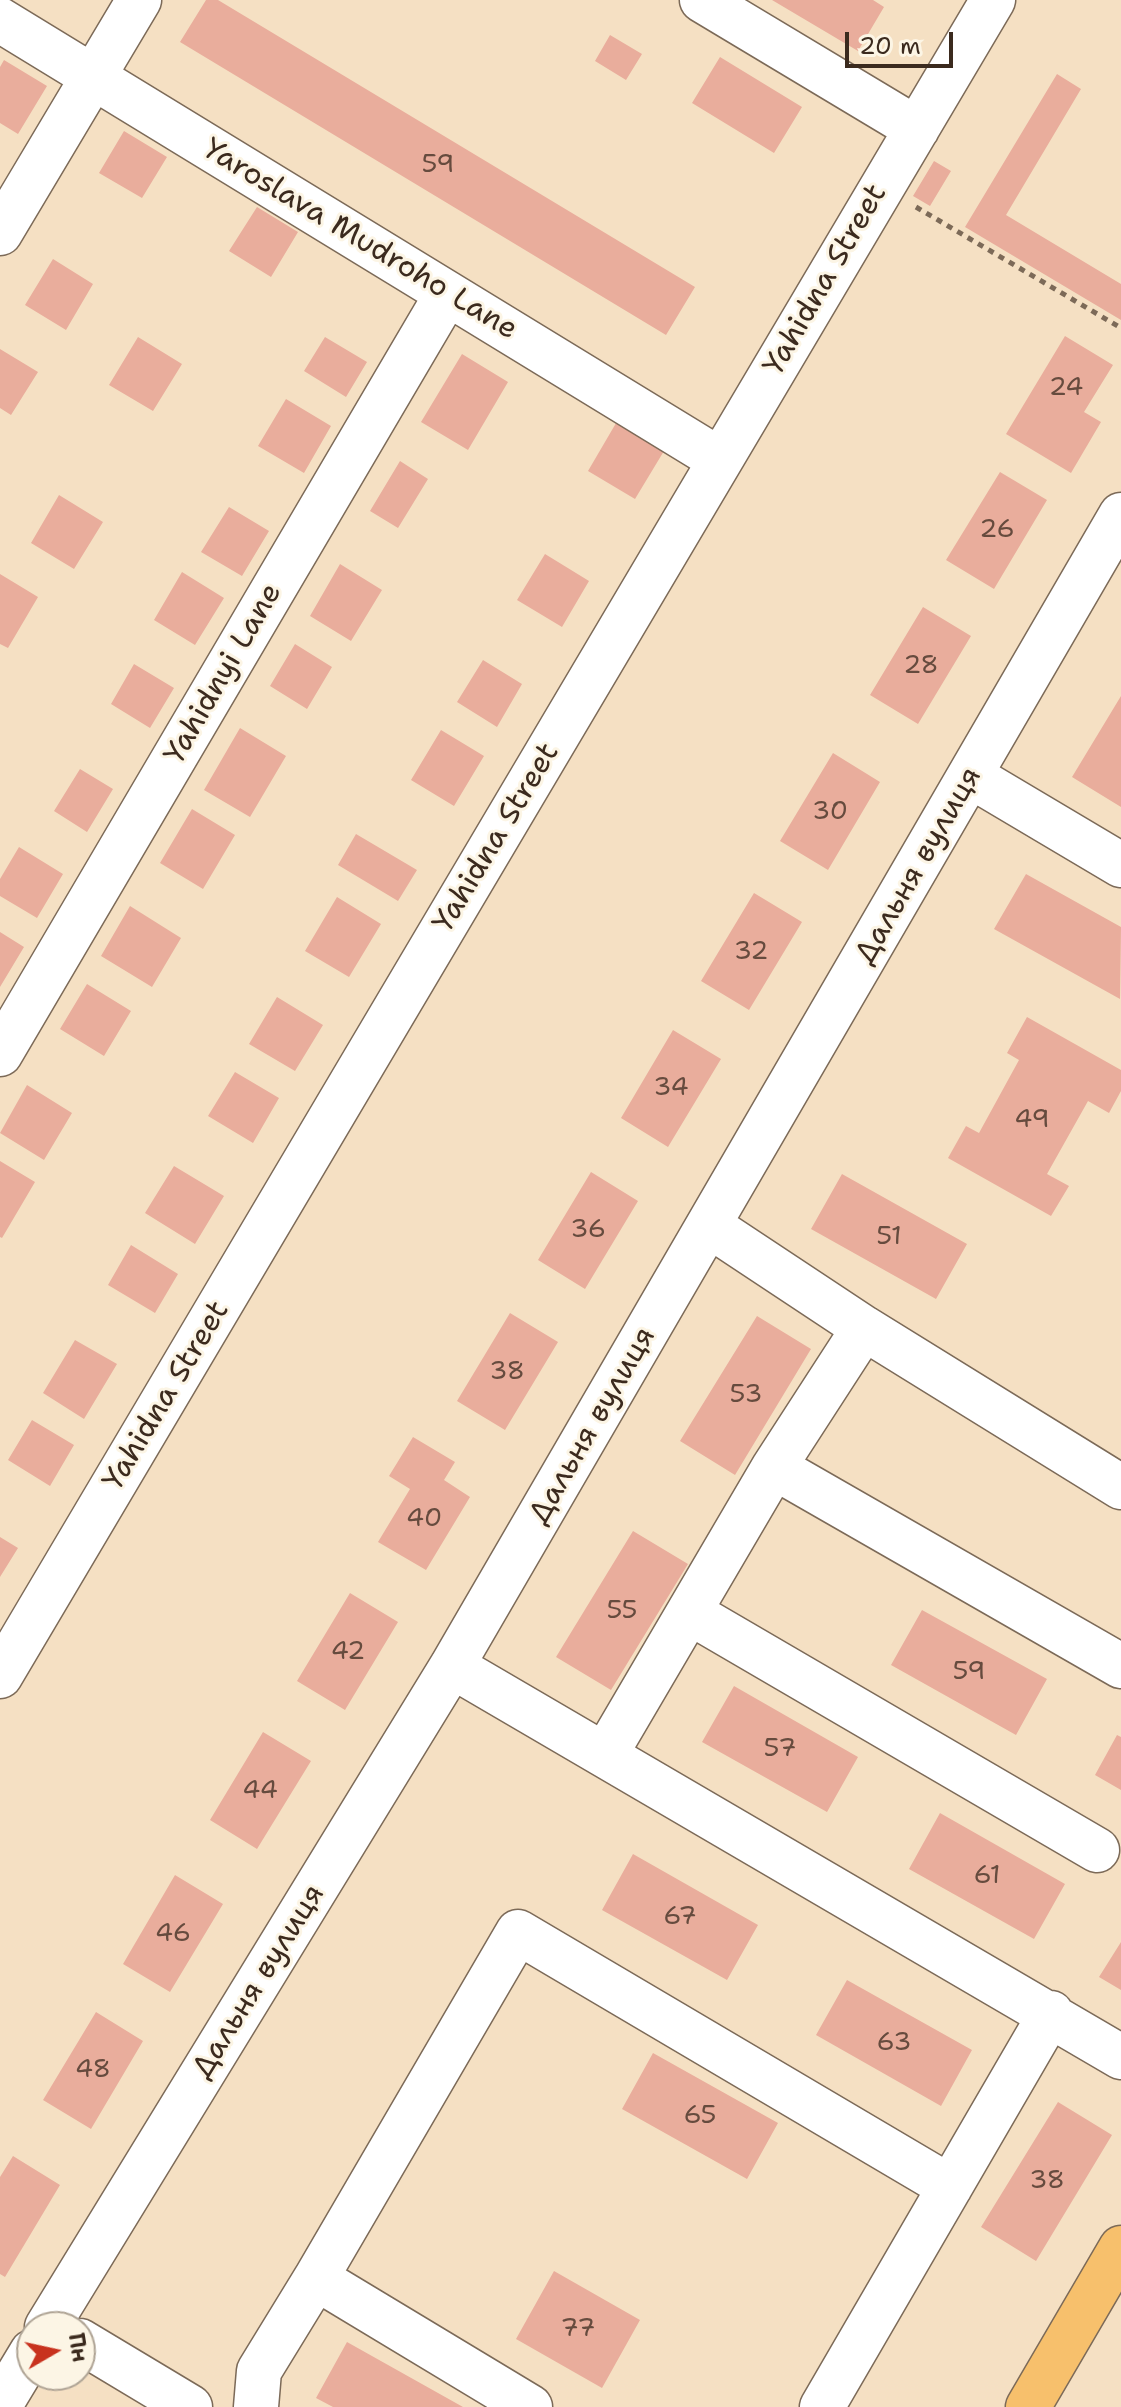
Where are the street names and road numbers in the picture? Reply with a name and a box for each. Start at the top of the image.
street label: Yaroslava Mudroho Lane [196,132,524,348]
street label: Yahidna Street [757,178,895,382]
street label: Yahidnyi Lane [158,577,290,771]
street label: Yahidna Street [426,737,568,939]
street label: Дальня вулиця [848,761,990,971]
street label: Yahidna Street [96,1295,238,1497]
street label: Дальня вулиця [522,1321,664,1531]
street label: Дальня вулиця [185,1878,333,2086]

